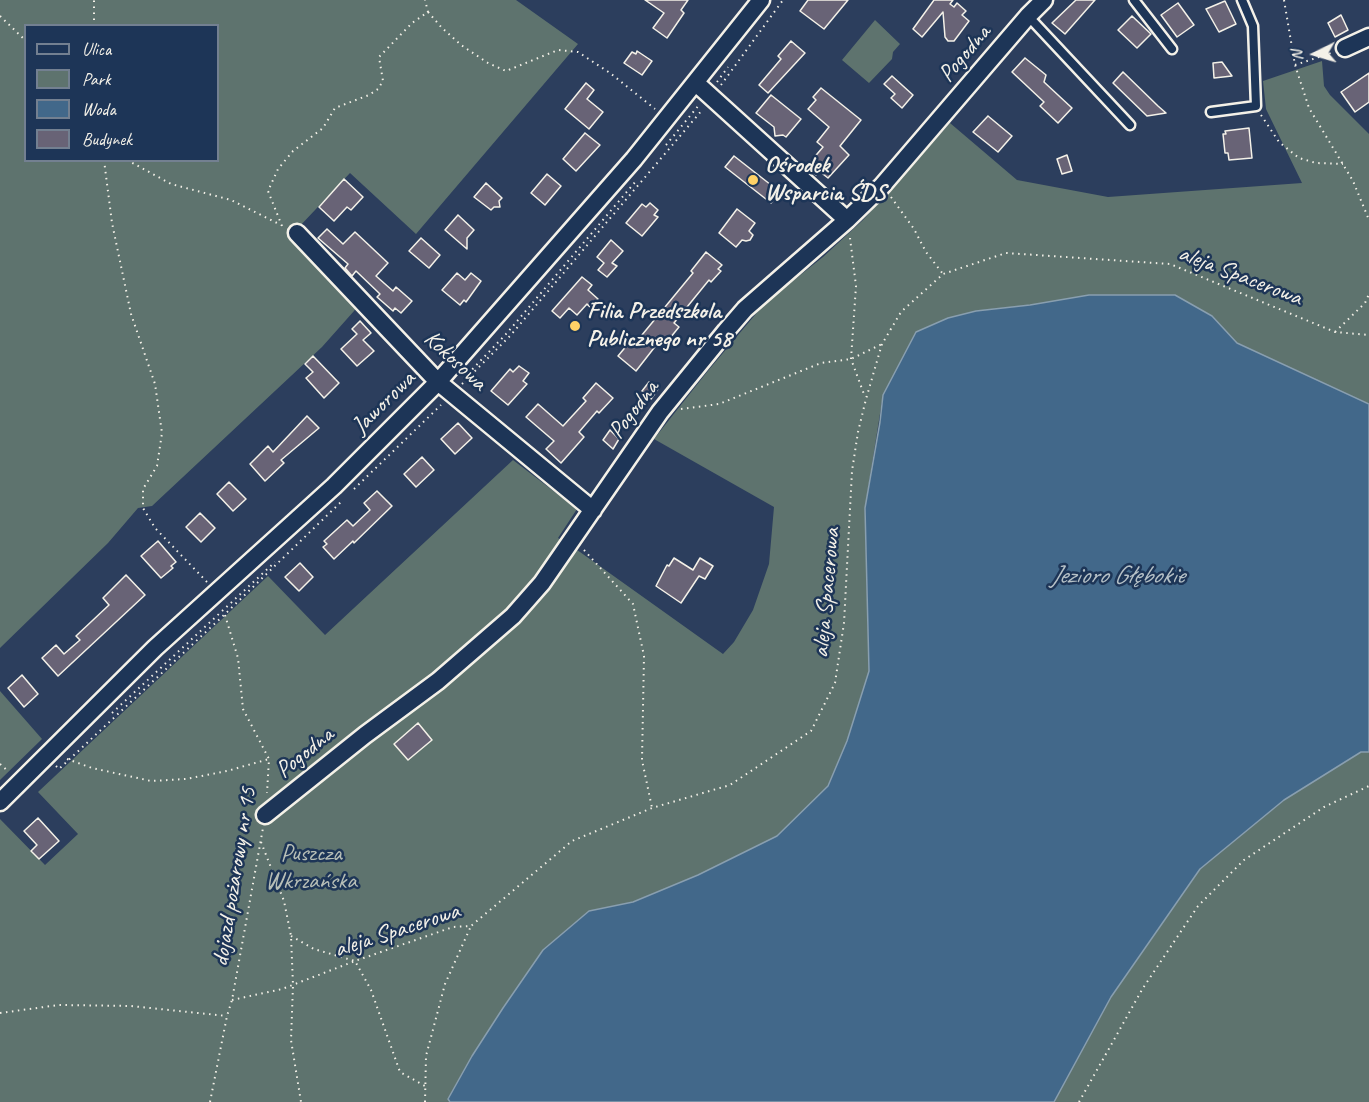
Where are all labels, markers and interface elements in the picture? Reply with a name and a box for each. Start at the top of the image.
street label: Pogodna [933,19,997,89]
legend [24,24,219,162]
north arrow [1285,24,1345,84]
text: Ulica [82,38,111,60]
text: N [1287,50,1307,61]
text: Park [82,68,111,90]
text: Woda [82,98,116,120]
text: Budynek [82,128,132,150]
place label: Ośrodek Wsparcia ŚDS [765,152,886,208]
marker: Ośrodek Wsparcia ŚDS [746,173,760,187]
street label: aleja Spacerowa [1174,239,1306,313]
place label: Filia Przedszkola Publicznego nr 58 [587,298,731,354]
marker: Filia Przedszkola Publicznego nr 58 [568,319,582,333]
street label: Kokosowa [417,325,493,397]
street label: Jaworowa [346,365,422,441]
street label: Pogodna [603,375,665,445]
street label: aleja Spacerowa [807,527,847,659]
water label: Jezioro Głębokie [1050,560,1184,592]
street label: Pogodna [270,721,340,785]
street label: dojazd pożarowy nr 15 [207,785,263,969]
park label: Puszcza Wkrzańska [265,840,357,896]
street label: aleja Spacerowa [331,897,463,965]

